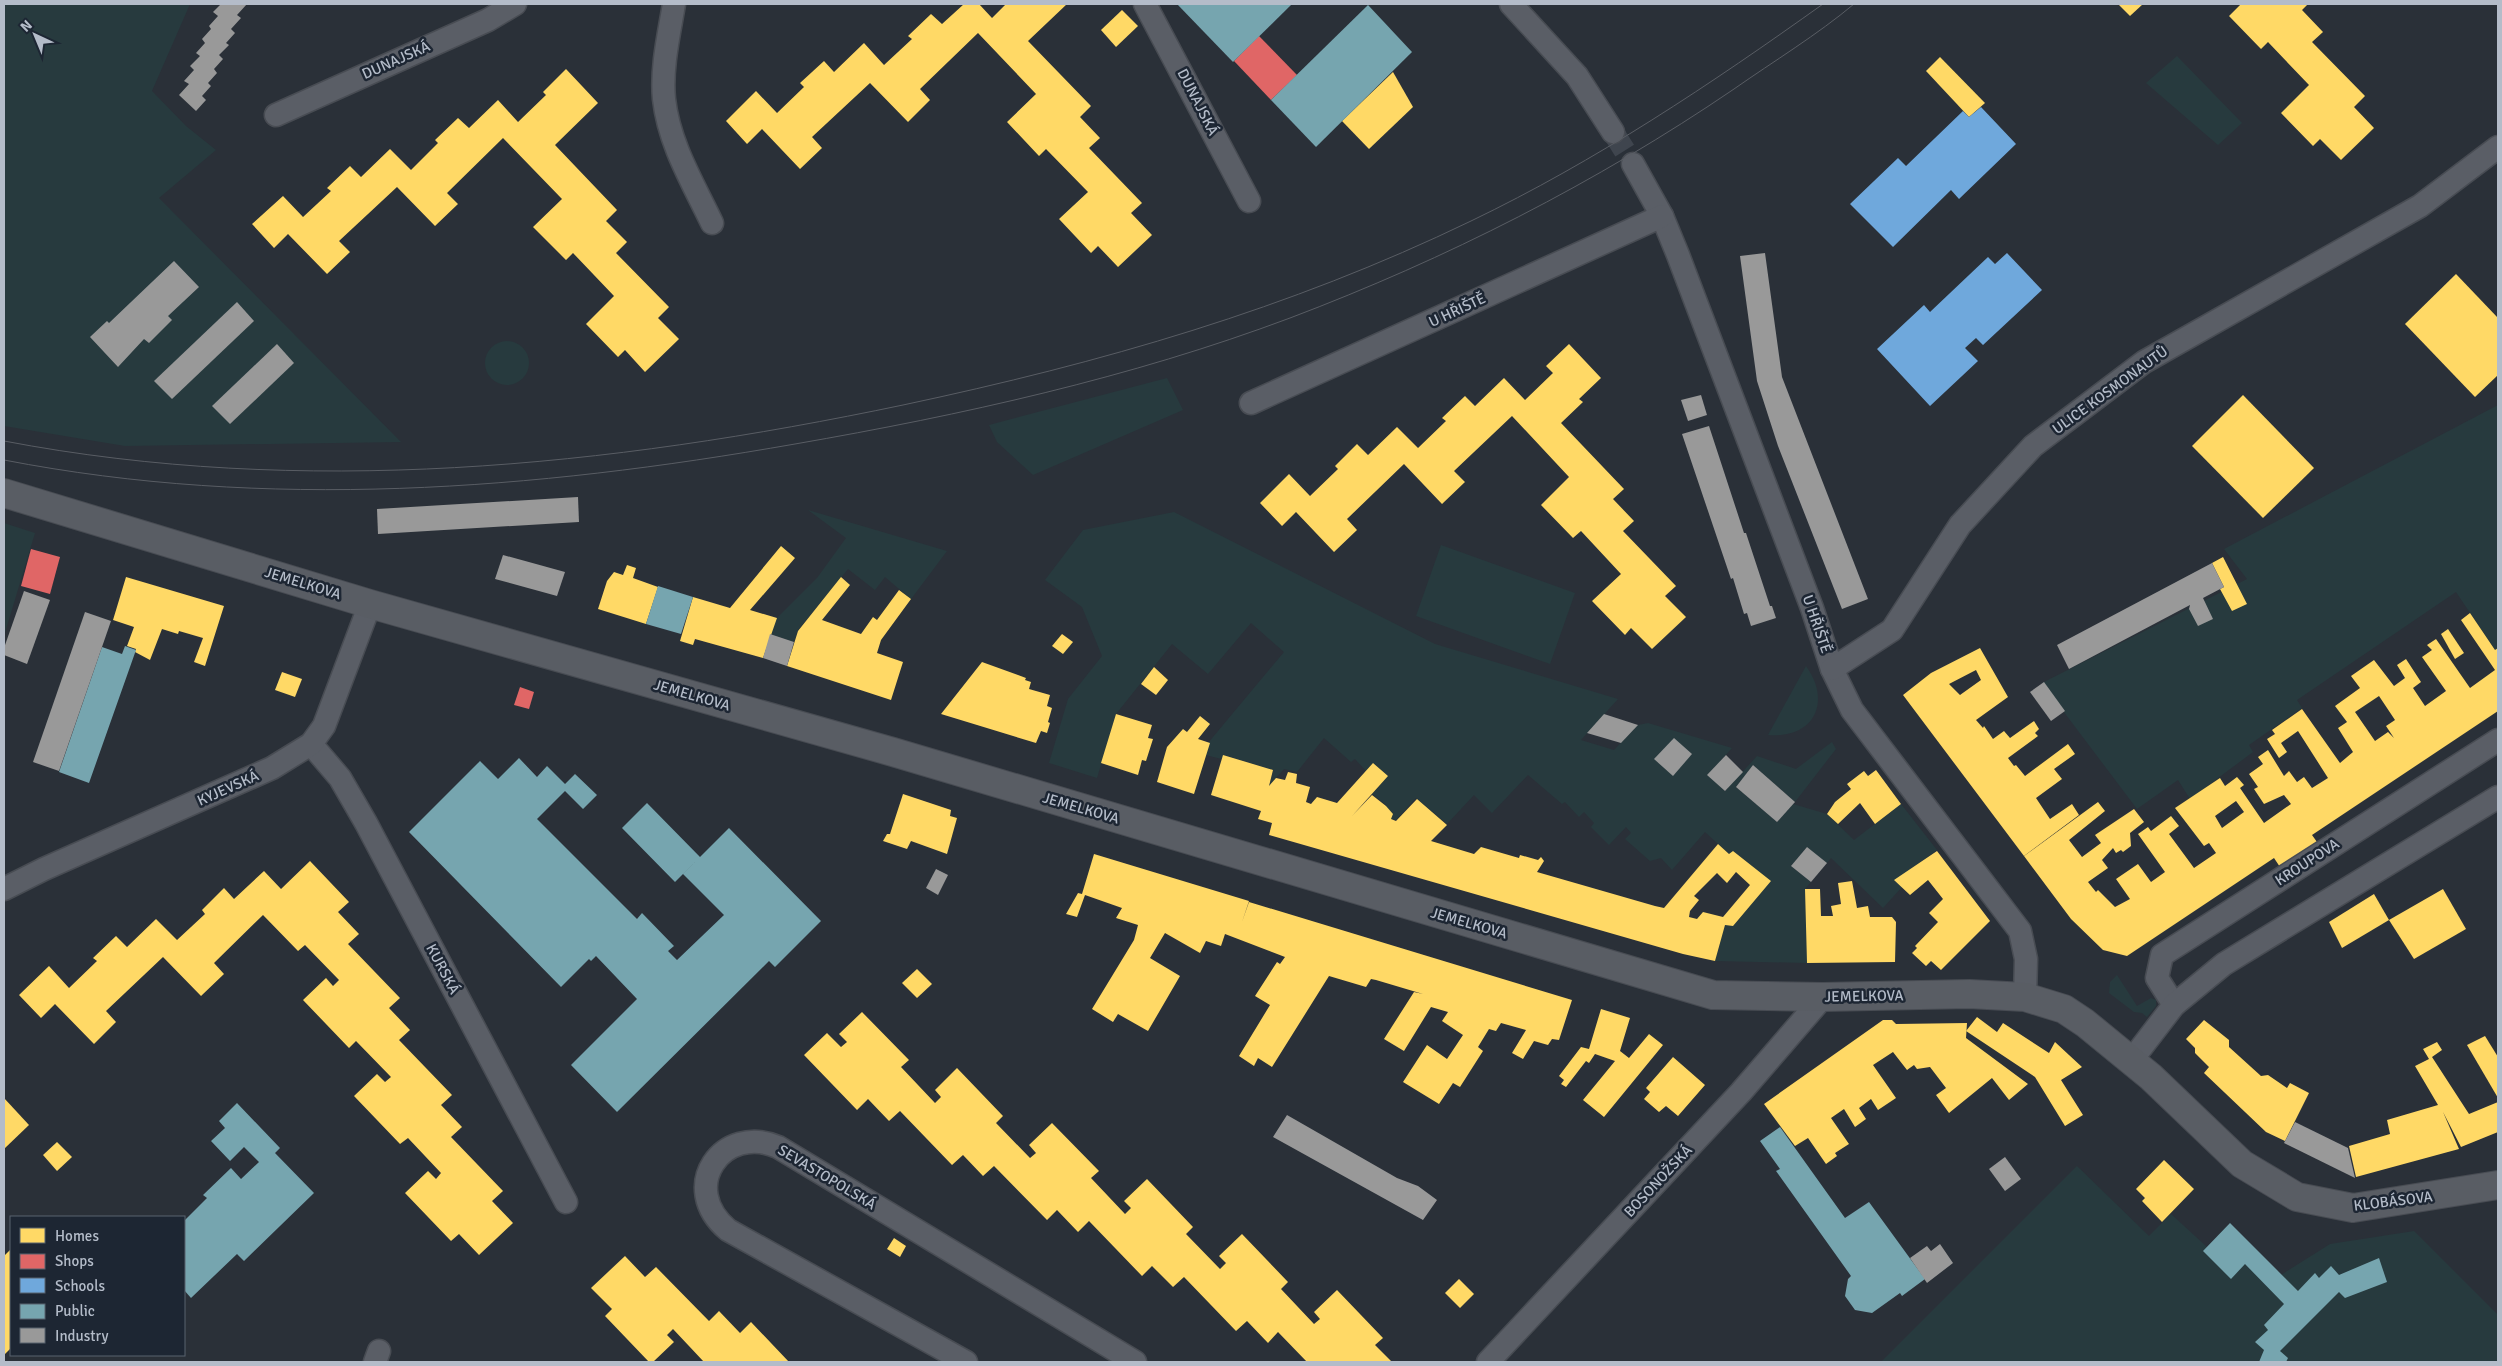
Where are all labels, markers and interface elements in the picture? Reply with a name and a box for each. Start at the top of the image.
north arrow [10,10,60,60]
text: N [17,17,36,36]
street label: DUNAJSKÁ [359,36,433,83]
street label: DUNAJSKÁ [1174,65,1223,138]
street label: U HŘIŠTĚ [1425,288,1488,331]
street label: ULICE KOSMONAUTŮ [2049,342,2171,438]
street label: JEMELKOVA [263,563,343,603]
street label: U HŘIŠTĚ [1799,592,1836,656]
street label: JEMELKOVA [652,675,732,715]
street label: KYJEVSKÁ [194,766,262,810]
street label: JEMELKOVA [1041,788,1121,828]
street label: KROUPOVA [2272,835,2342,889]
street label: JEMELKOVA [1429,903,1509,943]
street label: KURSKÁ [422,940,465,997]
street label: JEMELKOVA [1824,986,1904,1006]
street label: SEVASTOPOLSKÁ [775,1140,880,1213]
street label: BOSONOŽSKÁ [1619,1141,1696,1221]
street label: KLOBÁSOVA [2352,1186,2434,1215]
legend [10,1216,185,1356]
text: Homes [55,1227,99,1245]
text: Shops [55,1252,94,1270]
text: Schools [55,1277,106,1295]
text: Public [55,1302,95,1320]
text: Industry [55,1327,108,1345]

